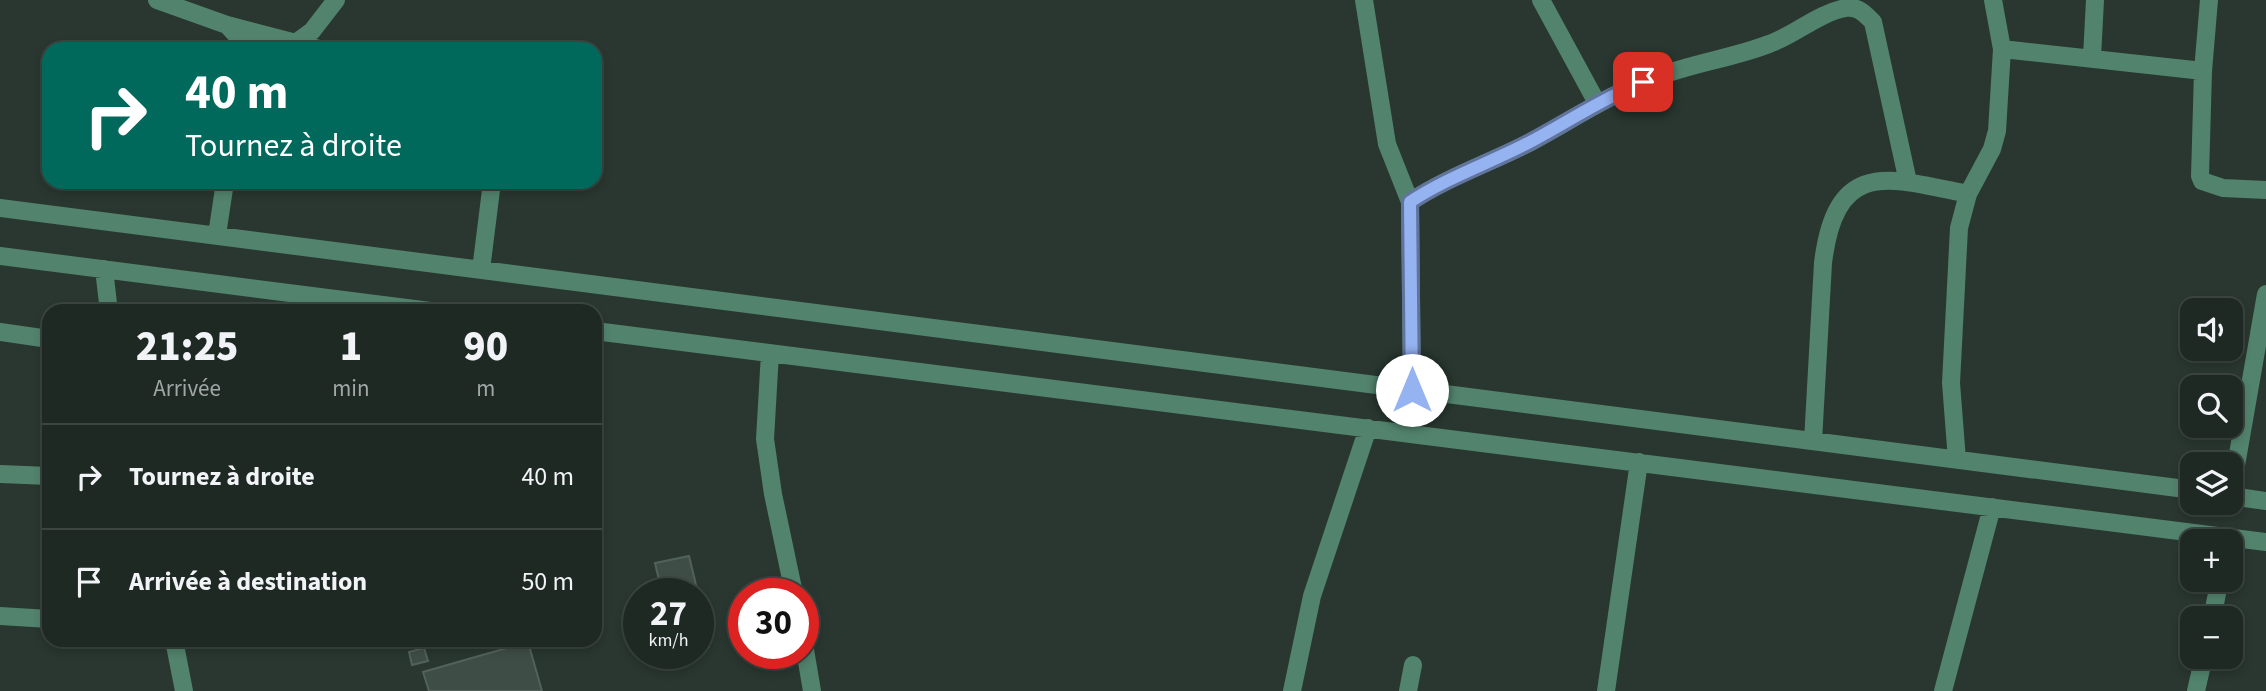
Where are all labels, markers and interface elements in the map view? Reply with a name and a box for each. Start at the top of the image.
pin [1613,52,1673,112]
text: 40 m [185,58,289,128]
icon: arrive [1624,63,1662,101]
icon: right [70,70,161,161]
text: Tournez à droite [185,123,402,169]
map controls [2180,298,2243,669]
button: sound [2180,298,2243,361]
text: 21:25 [136,317,239,377]
text: 1 [340,317,362,377]
text: 90 [463,317,508,377]
position arrow [1375,353,1449,427]
text: Arrivée [153,372,221,405]
text: min [332,372,370,405]
text: m [476,372,495,405]
button: search [2180,375,2243,438]
button: layers [2180,452,2243,515]
icon: right [70,458,108,496]
text: Tournez à droite [129,458,315,495]
text: 40 m [521,458,574,495]
button: + [2180,529,2243,592]
icon: arrive [70,563,108,601]
text: Arrivée à destination [129,563,367,600]
text: 50 m [521,563,574,600]
speed limit sign: 30 [728,578,819,669]
text: 27 [650,589,687,639]
button: − [2180,606,2243,669]
text: km/h [649,628,688,653]

